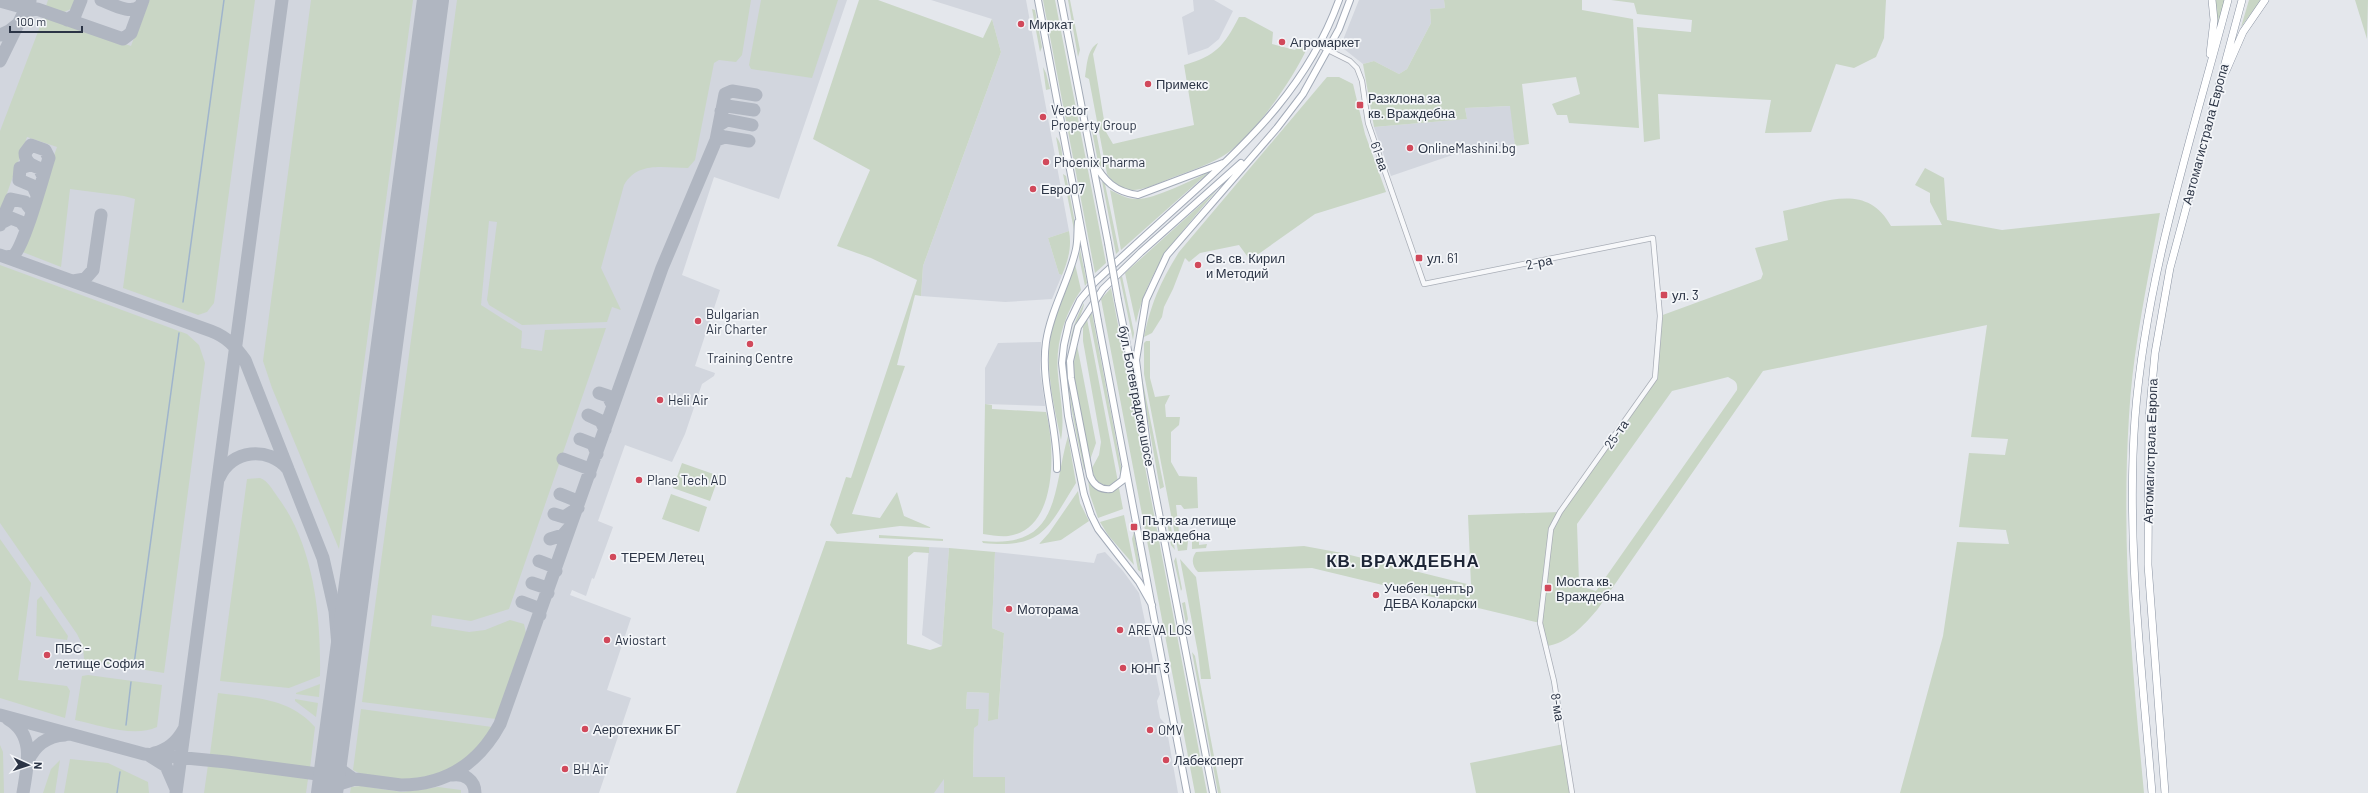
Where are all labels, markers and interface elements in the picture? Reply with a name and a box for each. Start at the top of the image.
scale bar [10,8,82,34]
text: 100 m [16,14,46,28]
place label: Миркат [1029,16,1073,32]
marker: Миркат [1016,19,1026,29]
place label: Агромаркет [1290,34,1360,50]
marker: Агромаркет [1277,37,1287,47]
street label: Автомагистрала Европа [2178,61,2232,206]
place label: Примекс [1156,76,1209,92]
marker: Примекс [1143,79,1153,89]
place label: Разклона за кв. Враждебна [1368,90,1456,121]
marker: Разклона за кв. Враждебна [1355,100,1365,110]
place label: Vector Property Group [1051,102,1137,133]
marker: Vector Property Group [1038,112,1048,122]
street label: 61-ва [1368,139,1393,174]
place label: ОnlineMashini.bg [1418,140,1516,156]
marker: ОnlineMashini.bg [1405,143,1415,153]
place label: Phoenix Pharma [1054,154,1145,170]
marker: Phoenix Pharma [1041,157,1051,167]
place label: Евро07 [1041,181,1085,197]
marker: Евро07 [1028,184,1038,194]
place label: Св. св. Кирил и Методий [1206,250,1285,281]
place label: ул. 61 [1427,250,1458,266]
street label: 2-ра [1524,251,1554,273]
marker: ул. 61 [1414,253,1424,263]
marker: Св. св. Кирил и Методий [1193,260,1203,270]
place label: ул. 3 [1672,287,1699,303]
marker: ул. 3 [1659,290,1669,300]
place label: Bulgarian Air Charter [706,306,767,337]
marker: Bulgarian Air Charter [693,316,703,326]
street label: бул. Ботевградско шосе [1116,324,1158,468]
marker: Training Centre [745,339,755,349]
place label: Training Centre [707,350,793,366]
street label: Автомагистрала Европа [2139,377,2161,524]
place label: Heli Air [668,392,709,408]
marker: Heli Air [655,395,665,405]
street label: 25-та [1600,416,1632,452]
place label: Plane Tech AD [647,472,726,488]
marker: Plane Tech AD [634,475,644,485]
place label: Пътя за летище Враждебна [1142,512,1236,543]
marker: Пътя за летище Враждебна [1129,522,1139,532]
place label: ТЕРЕМ Летец [621,549,705,565]
district label: КВ. ВРАЖДЕБНА [1326,550,1480,570]
marker: ТЕРЕМ Летец [608,552,618,562]
place label: Моста кв. Враждебна [1556,573,1625,604]
place label: Учебен център ДЕВА Коларски [1384,580,1477,611]
marker: Моста кв. Враждебна [1543,583,1553,593]
marker: Учебен център ДЕВА Коларски [1371,590,1381,600]
place label: Моторама [1017,601,1079,617]
marker: Моторама [1004,604,1014,614]
place label: AREVA LOS [1128,622,1192,638]
marker: AREVA LOS [1115,625,1125,635]
place label: Aviostart [615,632,666,648]
marker: Aviostart [602,635,612,645]
place label: ПБС - летище София [55,640,145,671]
marker: ПБС - летище София [42,650,52,660]
place label: ЮНГ 3 [1131,660,1170,676]
marker: ЮНГ 3 [1118,663,1128,673]
street label: 8-ма [1548,692,1568,723]
place label: Аеротехник БГ [593,721,681,737]
place label: OMV [1158,722,1183,738]
marker: Аеротехник БГ [580,724,590,734]
marker: OMV [1145,725,1155,735]
north arrow [8,745,48,785]
place label: Лабексперт [1174,752,1244,768]
marker: Лабексперт [1161,755,1171,765]
place label: BH Air [573,761,608,777]
text: N [32,762,45,770]
marker: BH Air [560,764,570,774]

